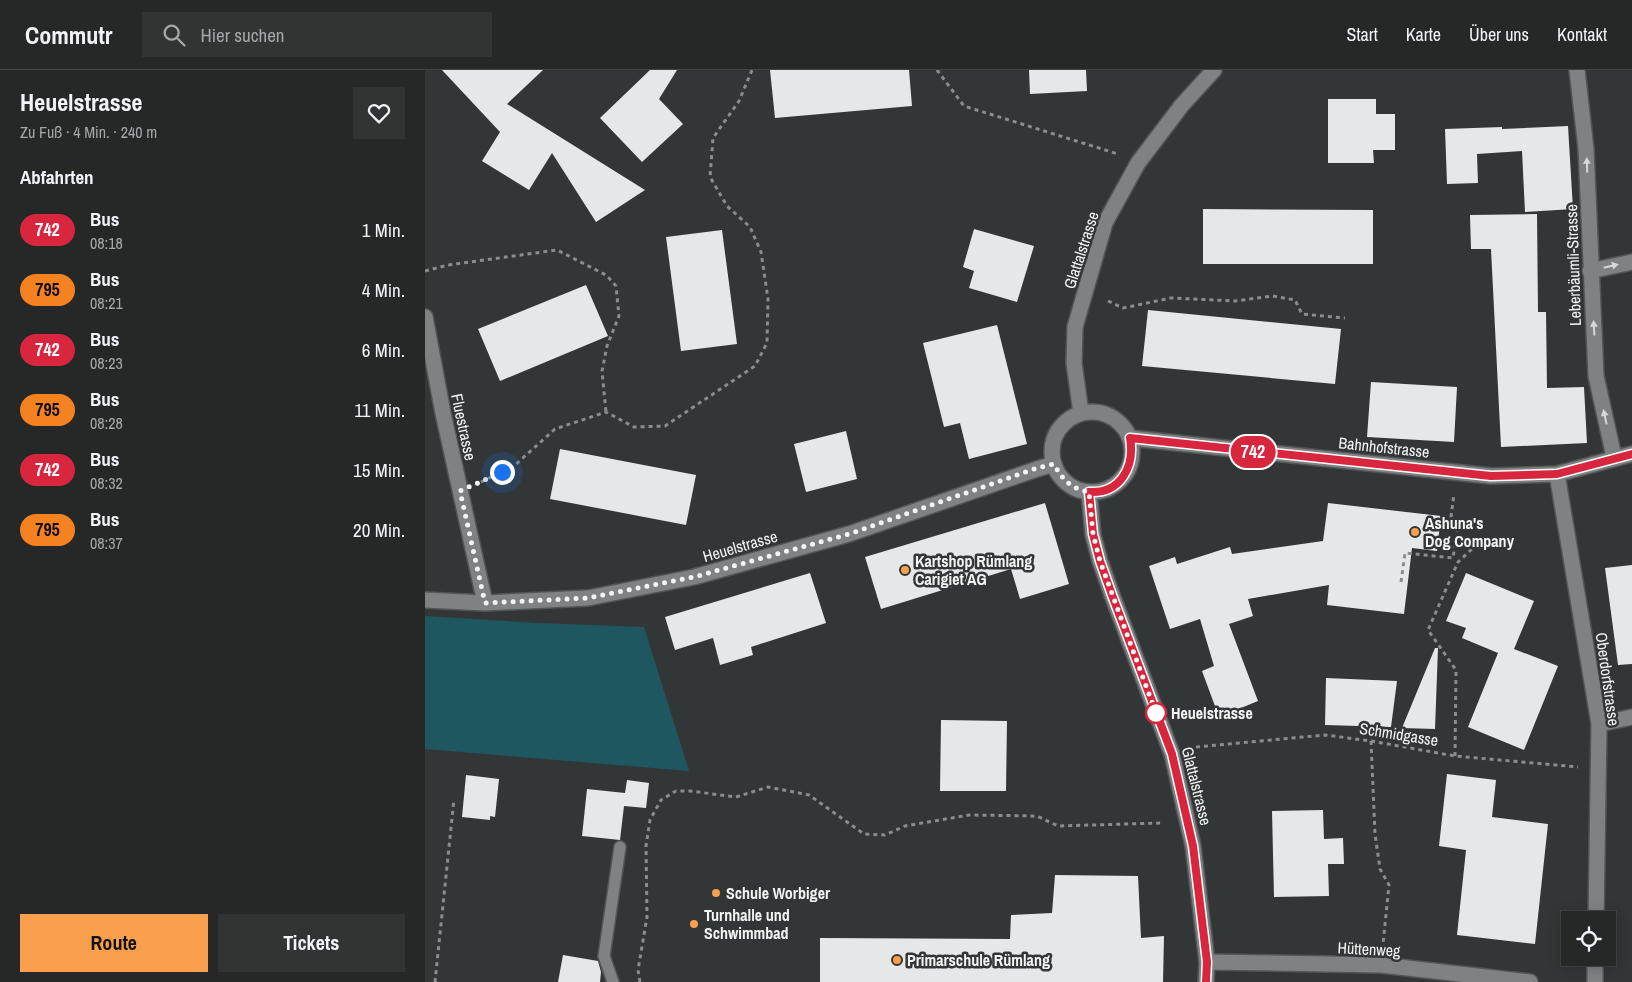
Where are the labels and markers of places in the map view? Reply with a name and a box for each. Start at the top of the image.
place label: Ashuna's Dog Company [1425,512,1515,552]
marker: Ashuna's Dog Company [1409,526,1421,538]
place label: Kartshop Rümlang Carigiet AG [915,550,1032,590]
marker: Kartshop Rümlang Carigiet AG [899,564,911,576]
marker: Heuelstrasse [1145,702,1167,724]
place label: Heuelstrasse [1171,702,1253,724]
place label: Schule Worbiger [726,882,831,904]
marker: Schule Worbiger [710,887,722,899]
place label: Turnhalle und Schwimmbad [704,904,790,944]
marker: Turnhalle und Schwimmbad [688,918,700,930]
place label: Primarschule Rümlang [907,949,1050,971]
marker: Primarschule Rümlang [891,954,903,966]

